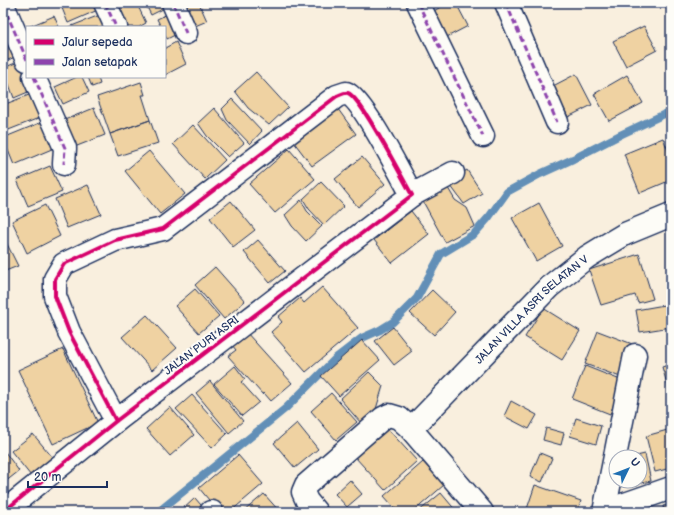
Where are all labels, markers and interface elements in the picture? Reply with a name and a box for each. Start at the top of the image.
legend [26,26,166,78]
text: Jalur sepeda [62,35,133,50]
text: Jalan setapak [62,55,137,70]
street label: JALAN VILLA ASRI SELATAN V [472,253,591,367]
street label: JALAN PURI ASRI [161,313,242,378]
north arrow [608,449,648,489]
text: U [628,455,642,470]
scale bar [28,463,107,489]
text: 20 m [34,470,61,485]

